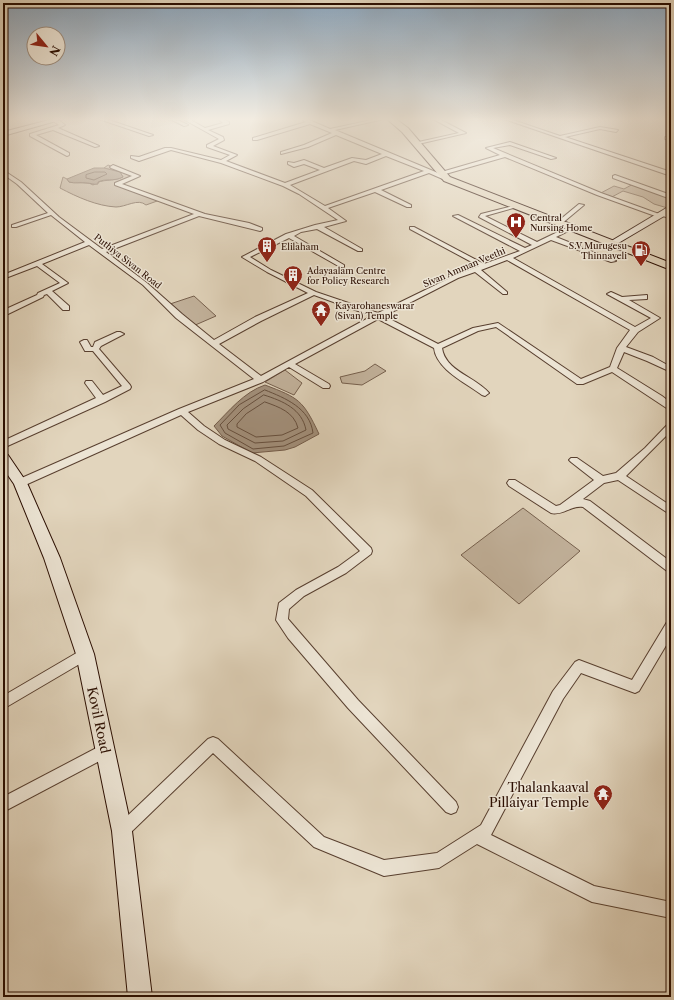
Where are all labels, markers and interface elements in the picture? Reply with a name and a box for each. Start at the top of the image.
north arrow [26,26,66,66]
text: N [46,43,63,59]
hospital icon: Central Nursing Home [505,211,527,239]
place label: Central Nursing Home [530,212,592,233]
street label: Puthiya Sivan Road [92,231,164,291]
building icon: Elilaham [256,235,278,263]
fuel station icon: S.V.Murugesu Thinnaveli [630,239,652,267]
place label: S.V.Murugesu Thinnaveli [569,240,627,261]
place label: Elilaham [281,241,319,252]
street label: Sivan Amman Veethi [421,245,507,289]
building icon: Adayaalam Centre for Policy Research [282,264,304,292]
place label: Adayaalam Centre for Policy Research [306,265,390,286]
temple icon: Kayarohaneswarar (Sivan) Temple [310,299,332,327]
place label: Kayarohaneswarar (Sivan) Temple [335,300,415,321]
street label: Kovil Road [84,685,114,755]
place label: Thalankaaval Pillaiyar Temple [489,779,589,810]
temple icon: Thalankaaval Pillaiyar Temple [592,783,614,811]

